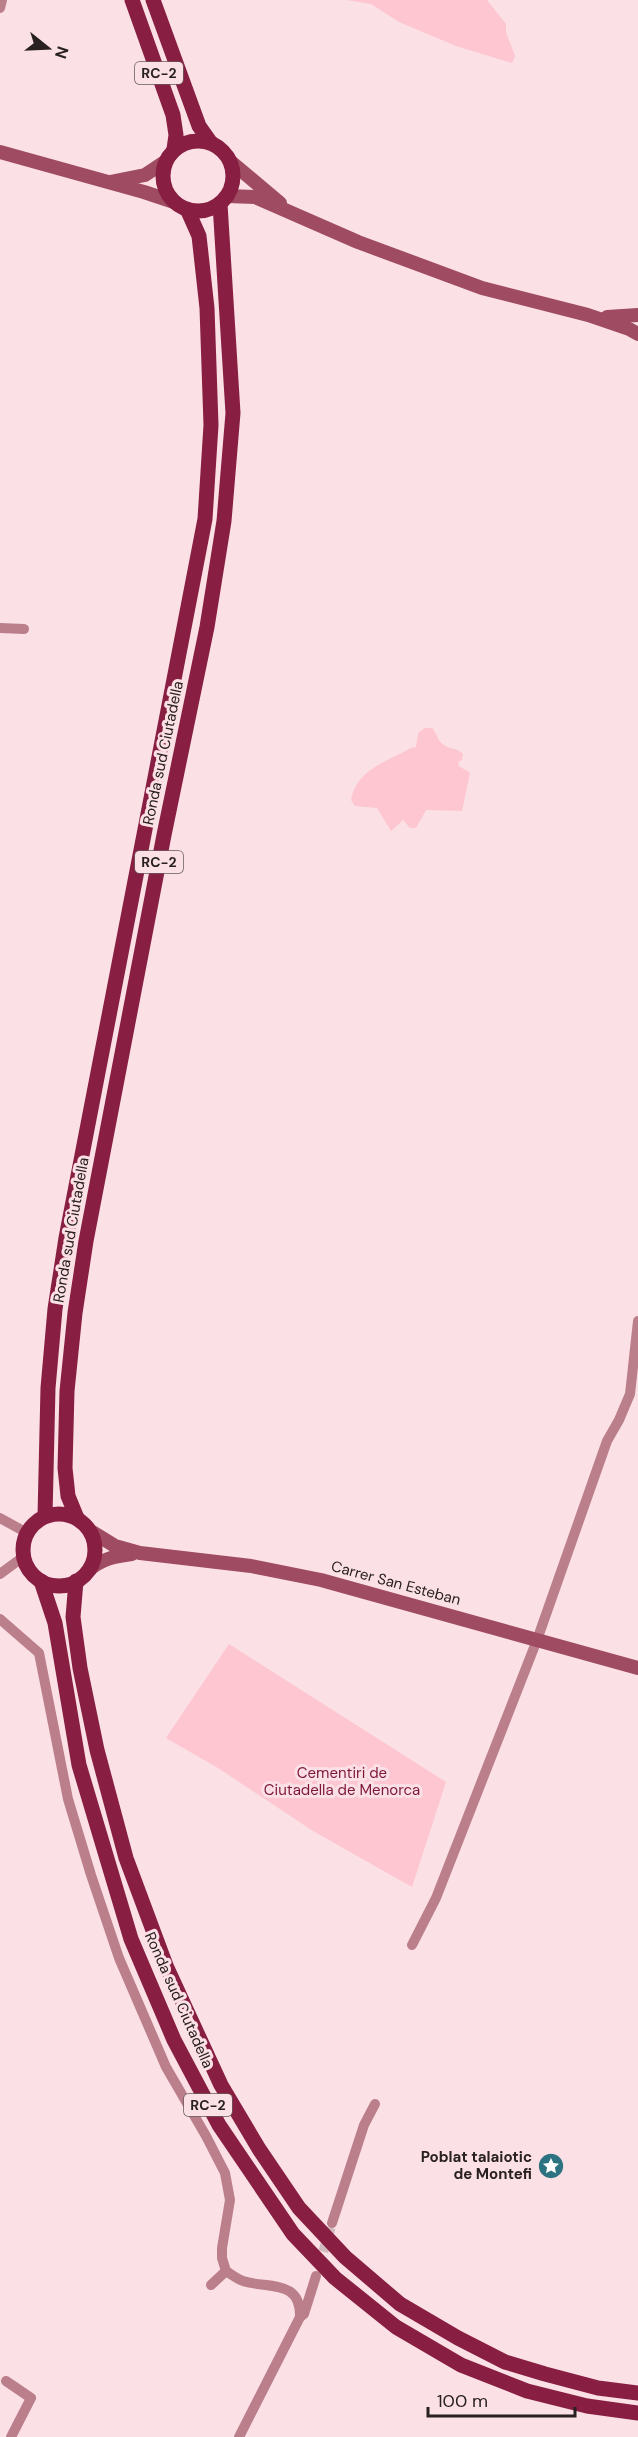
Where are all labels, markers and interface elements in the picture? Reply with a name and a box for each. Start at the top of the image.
north arrow [18,18,78,78]
text: N [50,44,74,61]
road number: RC-2 [135,62,183,84]
street label: Ronda sud Ciutadella [138,679,188,827]
road number: RC-2 [135,851,183,873]
street label: Ronda sud Ciutadella [48,1156,94,1304]
street label: Carrer San Esteban [329,1556,463,1610]
park label: Cementiri de Ciutadella de Menorca [264,1763,420,1800]
street label: Ronda sud Ciutadella [140,1929,218,2071]
road number: RC-2 [184,2094,232,2116]
place label: Poblat talaiotic de Montefi [421,2147,532,2184]
place icon: Poblat talaiotic de Montefi [536,2151,566,2181]
scale bar [428,2380,575,2418]
text: 100 m [437,2389,488,2413]

